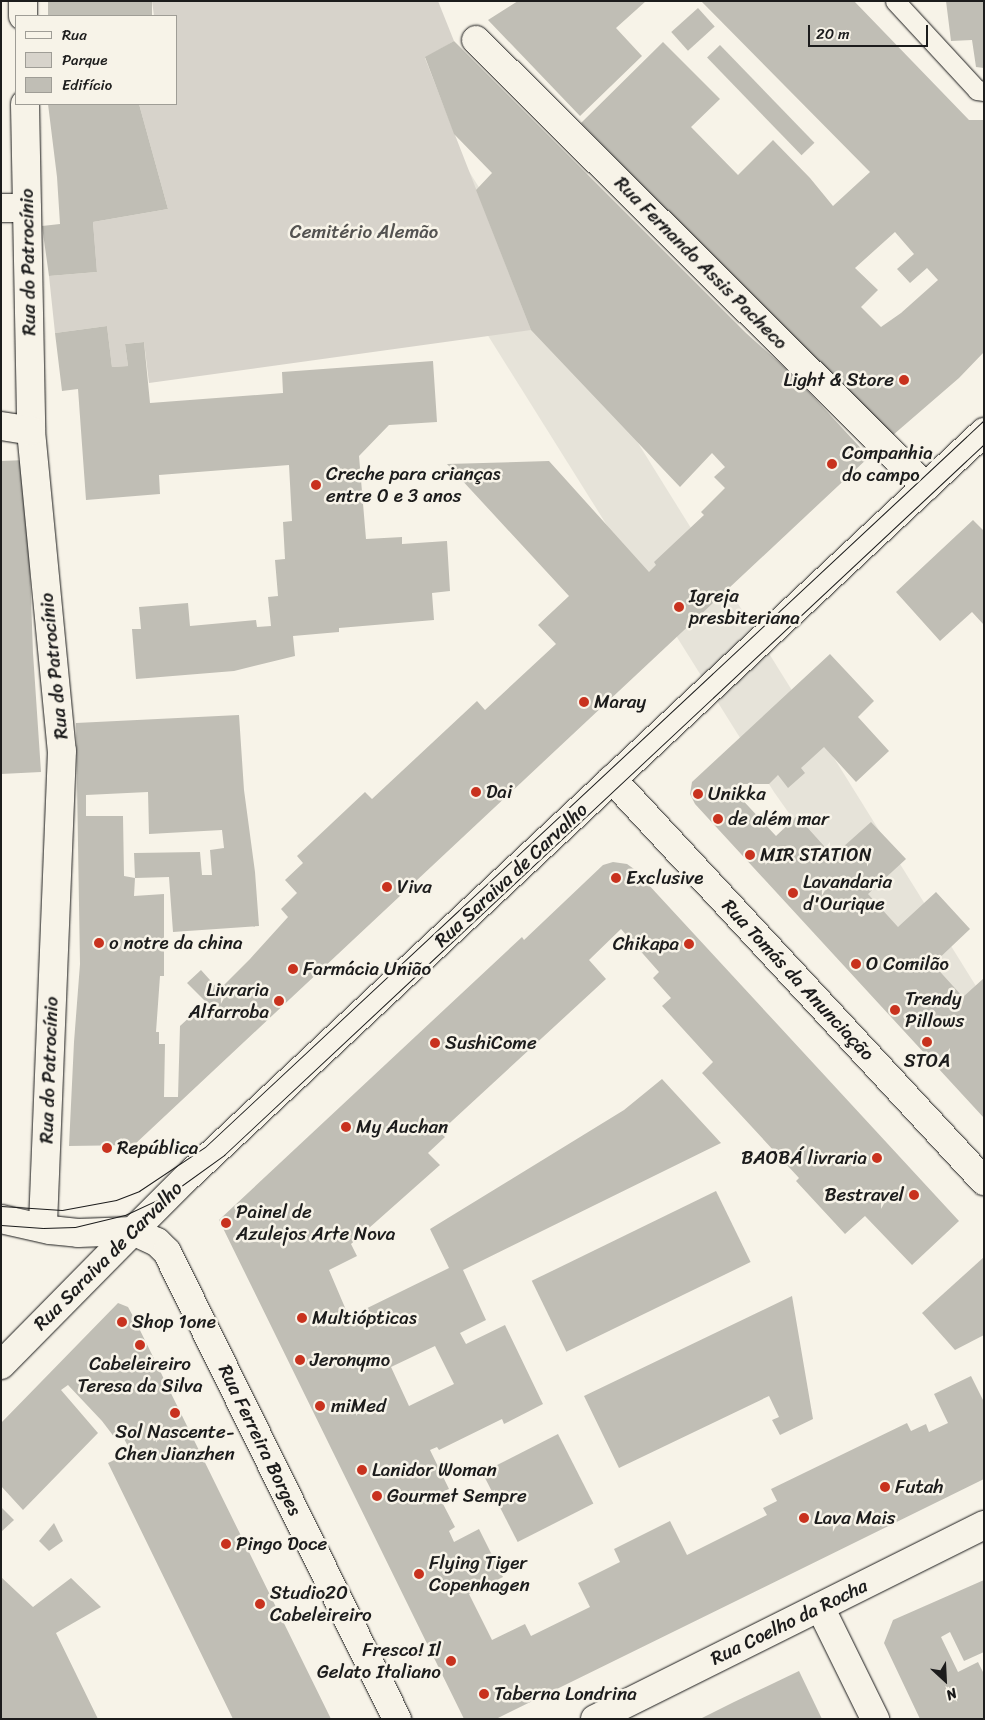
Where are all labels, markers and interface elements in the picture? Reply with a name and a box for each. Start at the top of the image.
legend [15,15,178,105]
scale bar [810,15,930,47]
text: 20 m [816,21,850,47]
text: Rua [62,22,87,48]
text: Parque [62,47,107,73]
text: Edifício [62,72,112,98]
street label: Rua Fernando Assis Pacheco [610,172,792,354]
street label: Rua do Patrocínio [15,188,41,336]
park label: Cemitério Alemão [290,221,438,243]
place label: Light & Store [783,369,894,391]
marker: Light & Store [898,374,910,386]
place label: Companhia do campo [842,442,933,486]
marker: Companhia do campo [826,458,838,470]
place label: Creche para crianças entre 0 e 3 anos [326,463,502,507]
marker: Creche para crianças entre 0 e 3 anos [310,479,322,491]
place label: Igreja presbiteriana [689,585,800,629]
street label: Rua do Patrocínio [35,591,73,741]
marker: Igreja presbiteriana [673,601,685,613]
place label: Maray [594,691,646,713]
marker: Maray [578,696,590,708]
place label: Dai [486,781,512,803]
place label: Unikka [708,783,766,805]
marker: Dai [470,786,482,798]
marker: Unikka [692,788,704,800]
street label: Rua Saraiva de Carvalho [430,798,592,952]
place label: de além mar [728,808,829,830]
marker: de além mar [712,813,724,825]
place label: MIR STATION [760,844,872,866]
marker: MIR STATION [744,849,756,861]
place label: Exclusive [626,867,703,889]
place label: Lavandaria d'Ourique [803,871,892,915]
marker: Exclusive [610,872,622,884]
place label: Viva [397,876,432,898]
marker: Viva [381,881,393,893]
marker: Lavandaria d'Ourique [787,887,799,899]
street label: Rua Tomás da Anunciação [717,894,879,1066]
place label: o notre da china [109,932,243,954]
place label: Chikapa [613,933,679,955]
marker: o notre da china [93,937,105,949]
marker: Chikapa [683,938,695,950]
place label: O Comilão [866,953,949,975]
place label: Farmácia União [303,958,431,980]
marker: O Comilão [850,958,862,970]
marker: Farmácia União [287,963,299,975]
place label: Livraria Alfarroba [188,979,269,1023]
place label: Trendy Pillows [905,988,964,1032]
marker: Livraria Alfarroba [273,995,285,1007]
street label: Rua do Patrocínio [35,996,63,1144]
marker: Trendy Pillows [889,1004,901,1016]
place label: SushiCome [445,1032,537,1054]
marker: STOA [921,1036,933,1048]
marker: SushiCome [429,1037,441,1049]
place label: STOA [904,1050,950,1072]
place label: My Auchan [356,1116,448,1138]
marker: My Auchan [340,1121,352,1133]
place label: República [117,1137,198,1159]
marker: República [101,1142,113,1154]
place label: BAOBÁ livraria [741,1147,867,1169]
marker: BAOBÁ livraria [871,1152,883,1164]
street label: Rua Saraiva de Carvalho [29,1177,187,1335]
place label: Bestravel [824,1184,904,1206]
marker: Bestravel [908,1189,920,1201]
place label: Painel de Azulejos Arte Nova [236,1201,396,1245]
marker: Painel de Azulejos Arte Nova [220,1217,232,1229]
place label: Multiópticas [312,1307,417,1329]
place label: Shop 1one [132,1311,216,1333]
marker: Multiópticas [296,1312,308,1324]
marker: Shop 1one [116,1316,128,1328]
marker: Cabeleireiro Teresa da Silva [134,1339,146,1351]
place label: Jeronymo [310,1349,390,1371]
place label: Cabeleireiro Teresa da Silva [78,1353,202,1397]
marker: Jeronymo [294,1354,306,1366]
street label: Rua Ferreira Borges [213,1361,307,1519]
place label: miMed [331,1395,386,1417]
marker: miMed [313,1399,327,1413]
marker: Sol Nascente- Chen Jianzhen [169,1407,181,1419]
place label: Sol Nascente- Chen Jianzhen [115,1421,235,1465]
place label: Lanidor Woman [372,1459,497,1481]
marker: Lanidor Woman [356,1464,368,1476]
place label: Futah [895,1476,943,1498]
marker: Futah [879,1481,891,1493]
place label: Gourmet Sempre [387,1485,527,1507]
marker: Gourmet Sempre [371,1490,383,1502]
place label: Lava Mais [814,1507,895,1529]
marker: Lava Mais [798,1512,810,1524]
place label: Pingo Doce [236,1533,327,1555]
marker: Pingo Doce [220,1538,232,1550]
place label: Flying Tiger Copenhagen [429,1552,530,1596]
marker: Flying Tiger Copenhagen [413,1568,425,1580]
street label: Rua Coelho da Rocha [707,1574,871,1670]
place label: Studio20 Cabeleireiro [270,1582,372,1626]
marker: Studio20 Cabeleireiro [254,1598,266,1610]
place label: Fresco! Il Gelato Italiano [316,1639,441,1683]
marker: Fresco! Il Gelato Italiano [445,1655,457,1667]
north arrow [920,1655,970,1705]
text: N [942,1681,961,1707]
place label: Taberna Londrina [494,1683,637,1705]
marker: Taberna Londrina [478,1688,490,1700]

